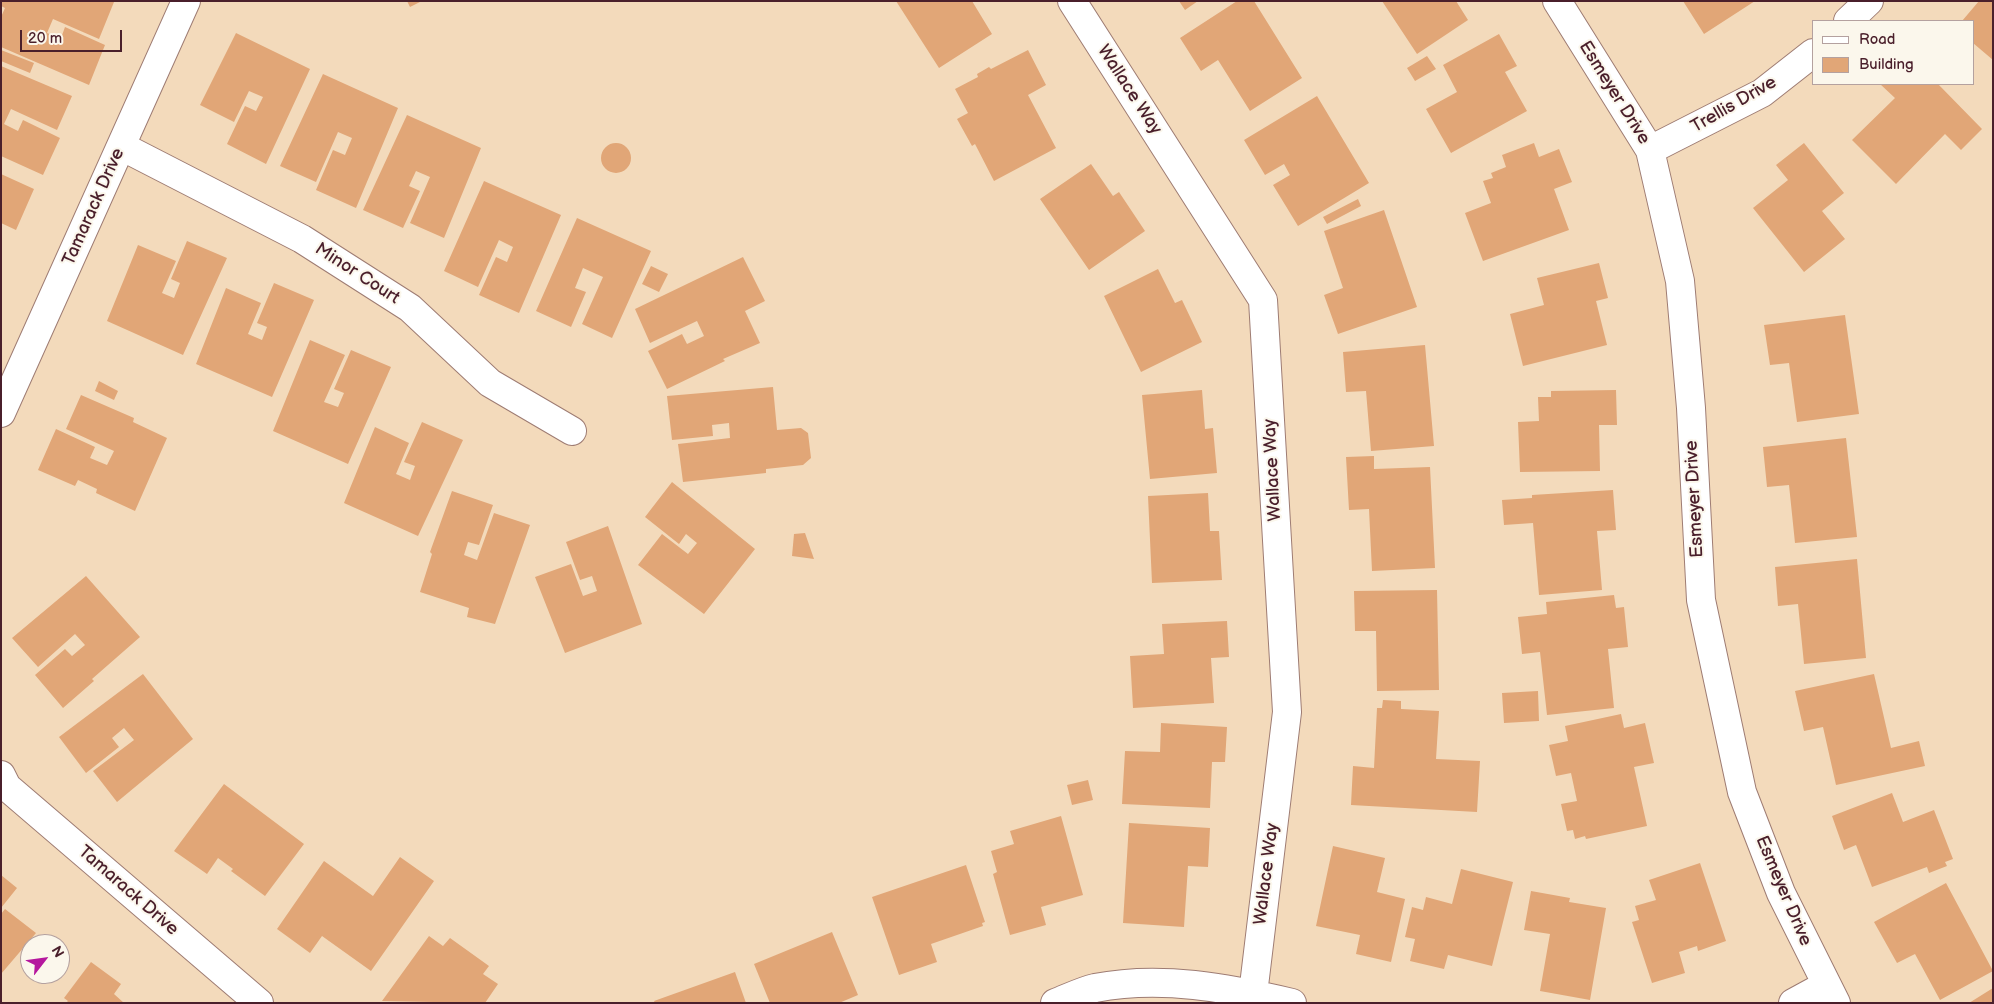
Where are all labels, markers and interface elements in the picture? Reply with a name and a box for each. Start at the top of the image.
scale bar [22,20,125,52]
legend [1812,20,1974,85]
text: 20 m [28,29,62,48]
text: Road [1859,30,1895,49]
street label: Esmeyer Drive [1574,37,1654,149]
street label: Wallace Way [1092,41,1166,139]
text: Building [1859,55,1914,74]
street label: Trellis Drive [1687,72,1781,138]
street label: Tamarack Drive [58,145,130,269]
street label: Minor Court [311,239,403,309]
street label: Wallace Way [1260,418,1286,522]
street label: Esmeyer Drive [1681,440,1709,558]
street label: Wallace Way [1250,822,1284,926]
street label: Esmeyer Drive [1750,833,1816,949]
street label: Tamarack Drive [73,841,183,941]
north arrow [20,934,70,984]
text: N [48,943,68,961]

